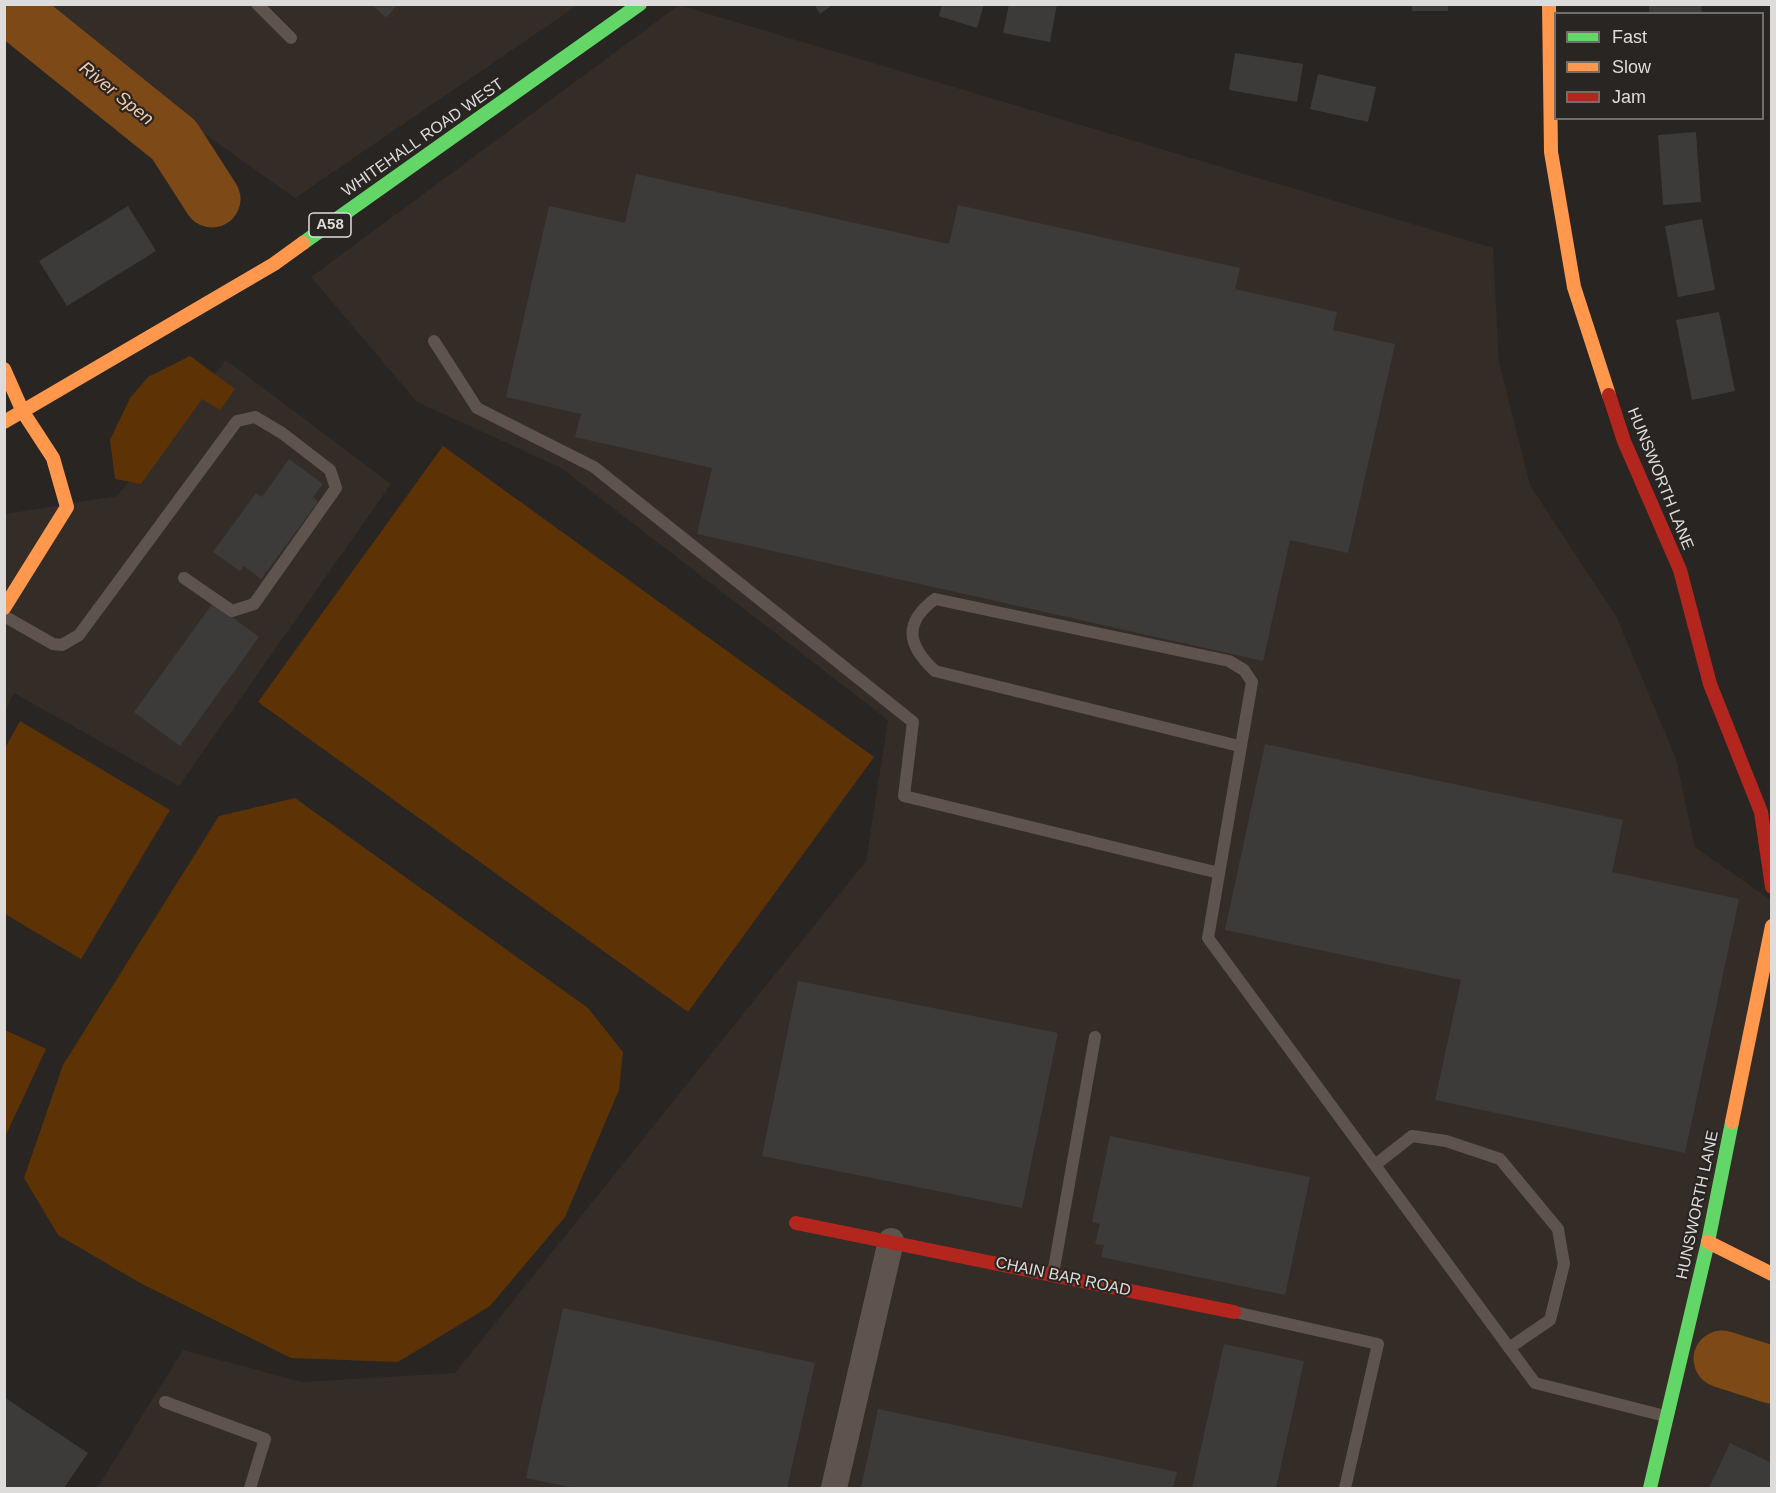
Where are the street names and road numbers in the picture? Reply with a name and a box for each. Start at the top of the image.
street label: WHITEHALL ROAD WEST [338,75,508,201]
road number: A58 [309,213,351,237]
street label: HUNSWORTH LANE [1623,405,1697,553]
street label: HUNSWORTH LANE [1673,1129,1723,1281]
street label: CHAIN BAR ROAD [994,1253,1132,1301]

